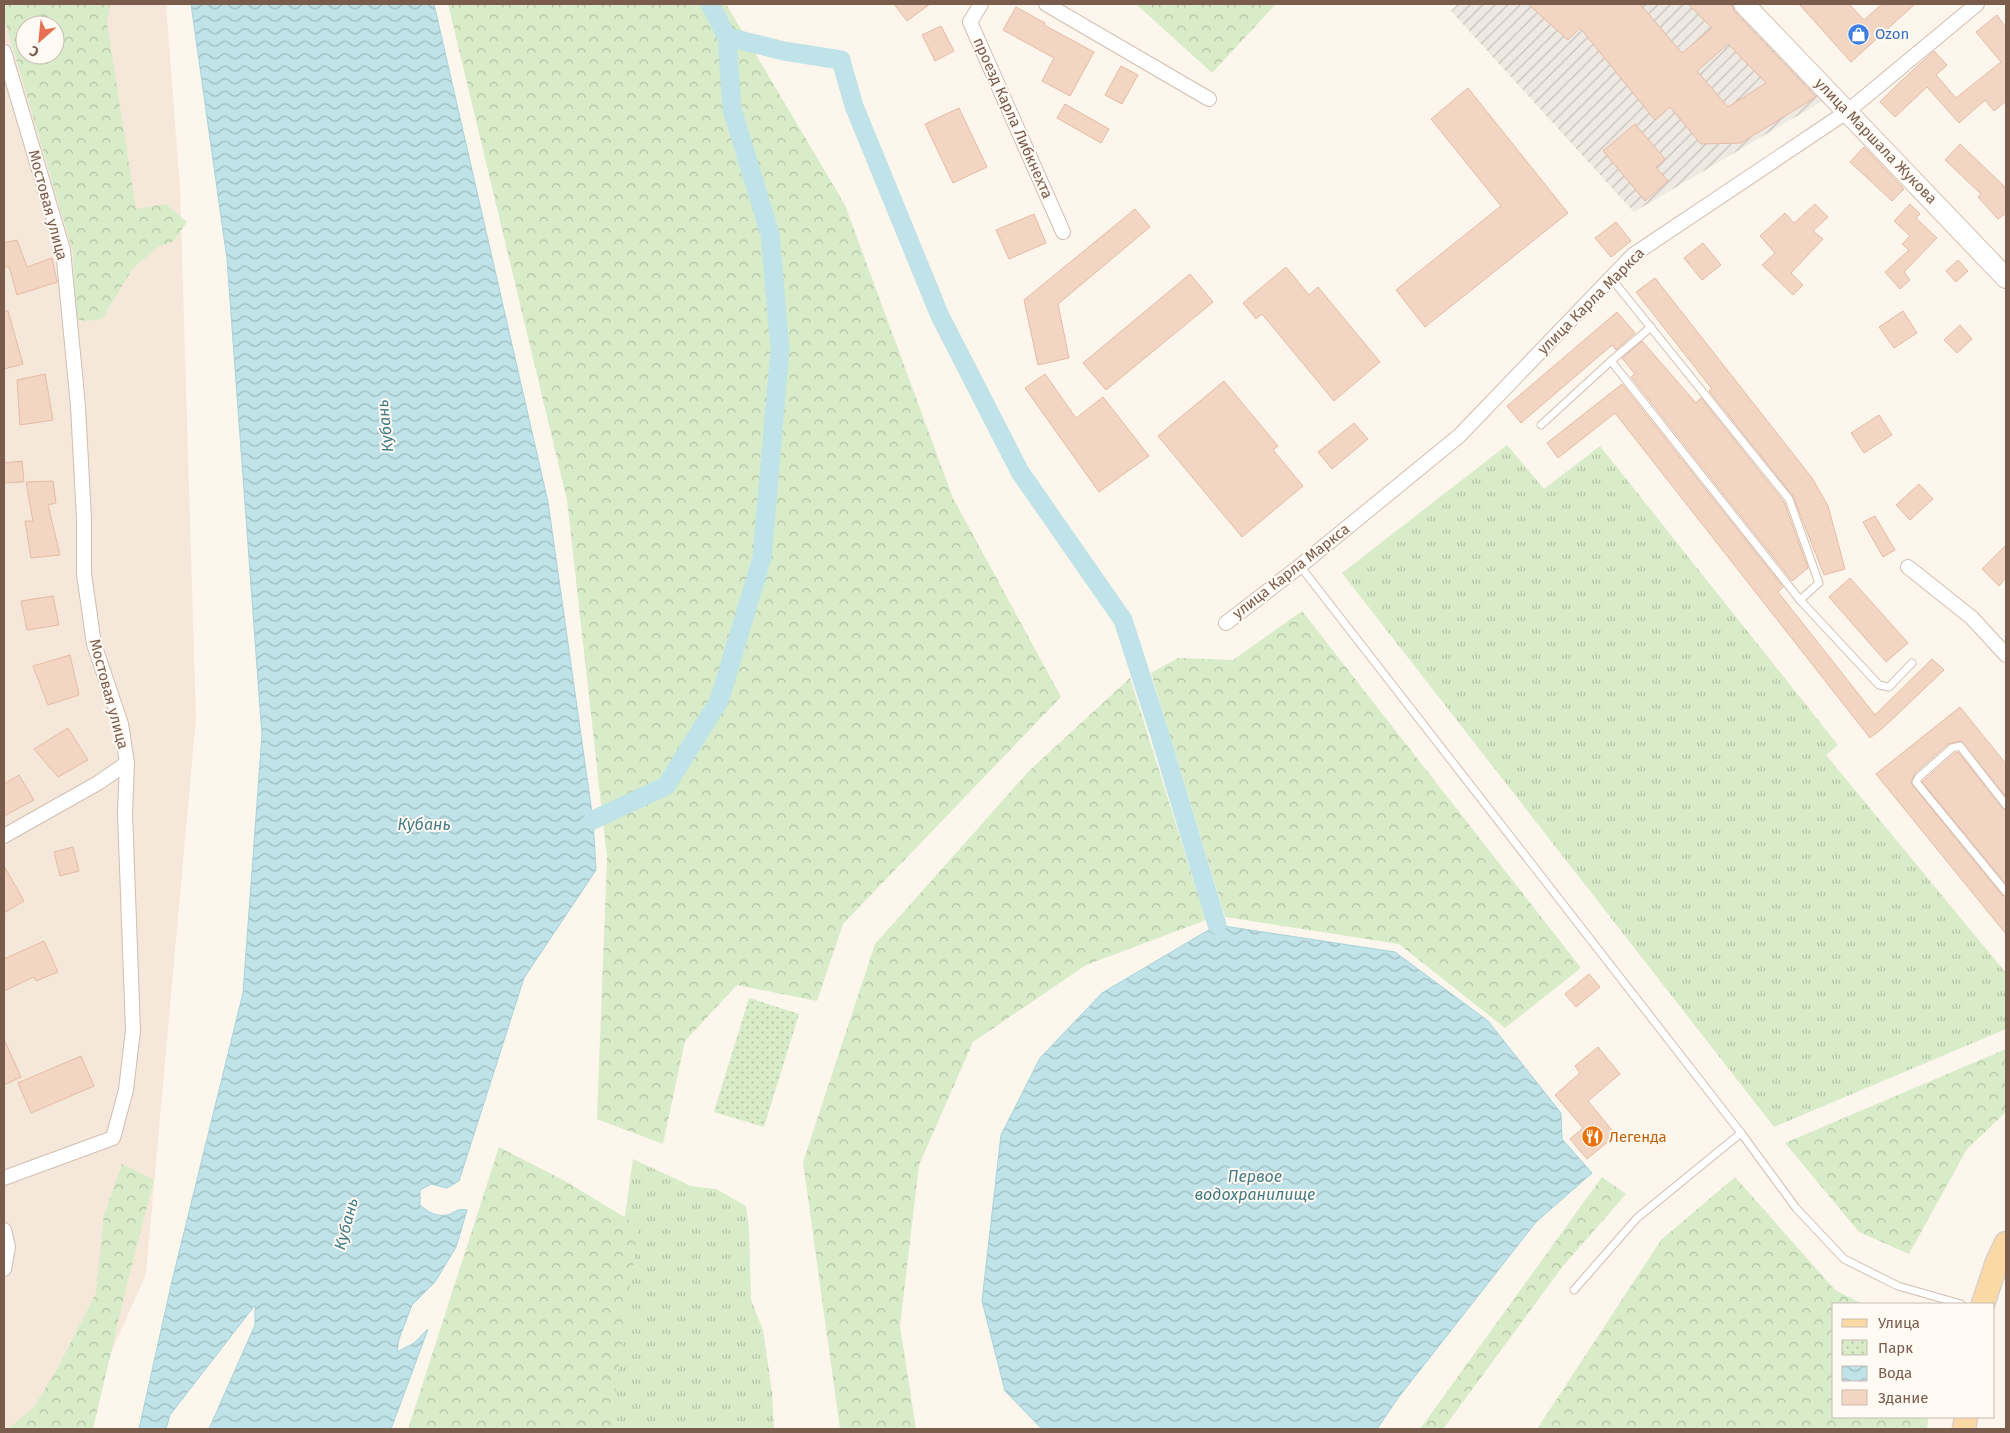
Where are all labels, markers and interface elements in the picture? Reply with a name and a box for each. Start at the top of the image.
north arrow [15,15,65,65]
shop icon: Ozon [1847,22,1871,46]
place label: Ozon [1875,25,1909,43]
street label: проезд Карла Либкнехта [969,35,1057,201]
text: С [27,42,42,61]
street label: улица Маршала Жукова [1811,74,1941,208]
street label: Мостовая улица [25,148,71,262]
street label: улица Карла Маркса [1534,244,1648,358]
water label: Кубань [373,399,397,453]
street label: улица Карла Маркса [1229,520,1353,622]
street label: Мостовая улица [86,637,132,751]
water label: Кубань [397,815,451,834]
restaurant icon: Легенда [1581,1125,1605,1149]
place label: Легенда [1609,1128,1667,1146]
water label: Первое водохранилище [1195,1167,1315,1204]
water label: Кубань [330,1196,362,1252]
legend [1832,1303,1995,1418]
text: Улица [1878,1314,1920,1332]
text: Парк [1878,1339,1913,1357]
text: Вода [1878,1364,1912,1382]
text: Здание [1878,1389,1928,1407]

